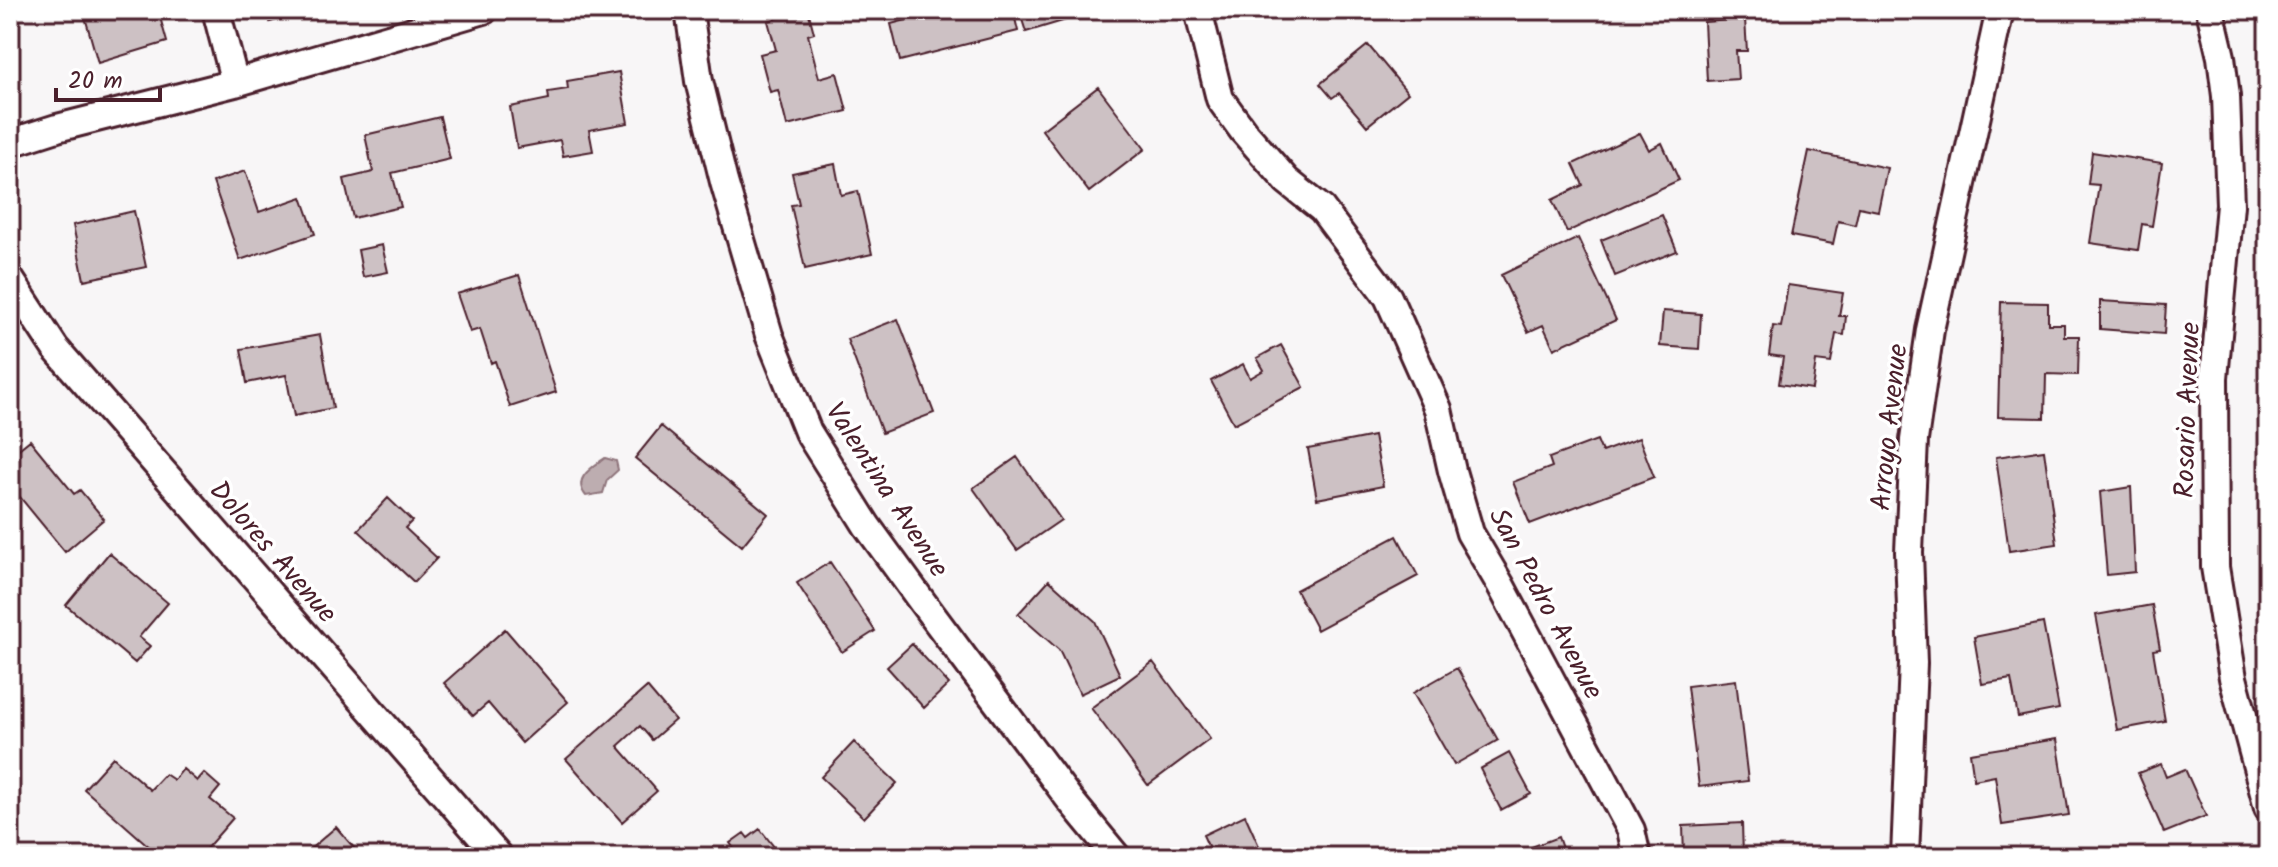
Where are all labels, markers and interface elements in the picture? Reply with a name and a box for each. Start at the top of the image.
scale bar [56,52,160,102]
text: 20 m [68,62,123,101]
street label: Rosario Avenue [2163,321,2214,499]
street label: Arroyo Avenue [1859,341,1922,513]
street label: Valentina Avenue [812,394,960,587]
street label: Dolores Avenue [197,471,348,635]
street label: San Pedro Avenue [1475,500,1615,708]

